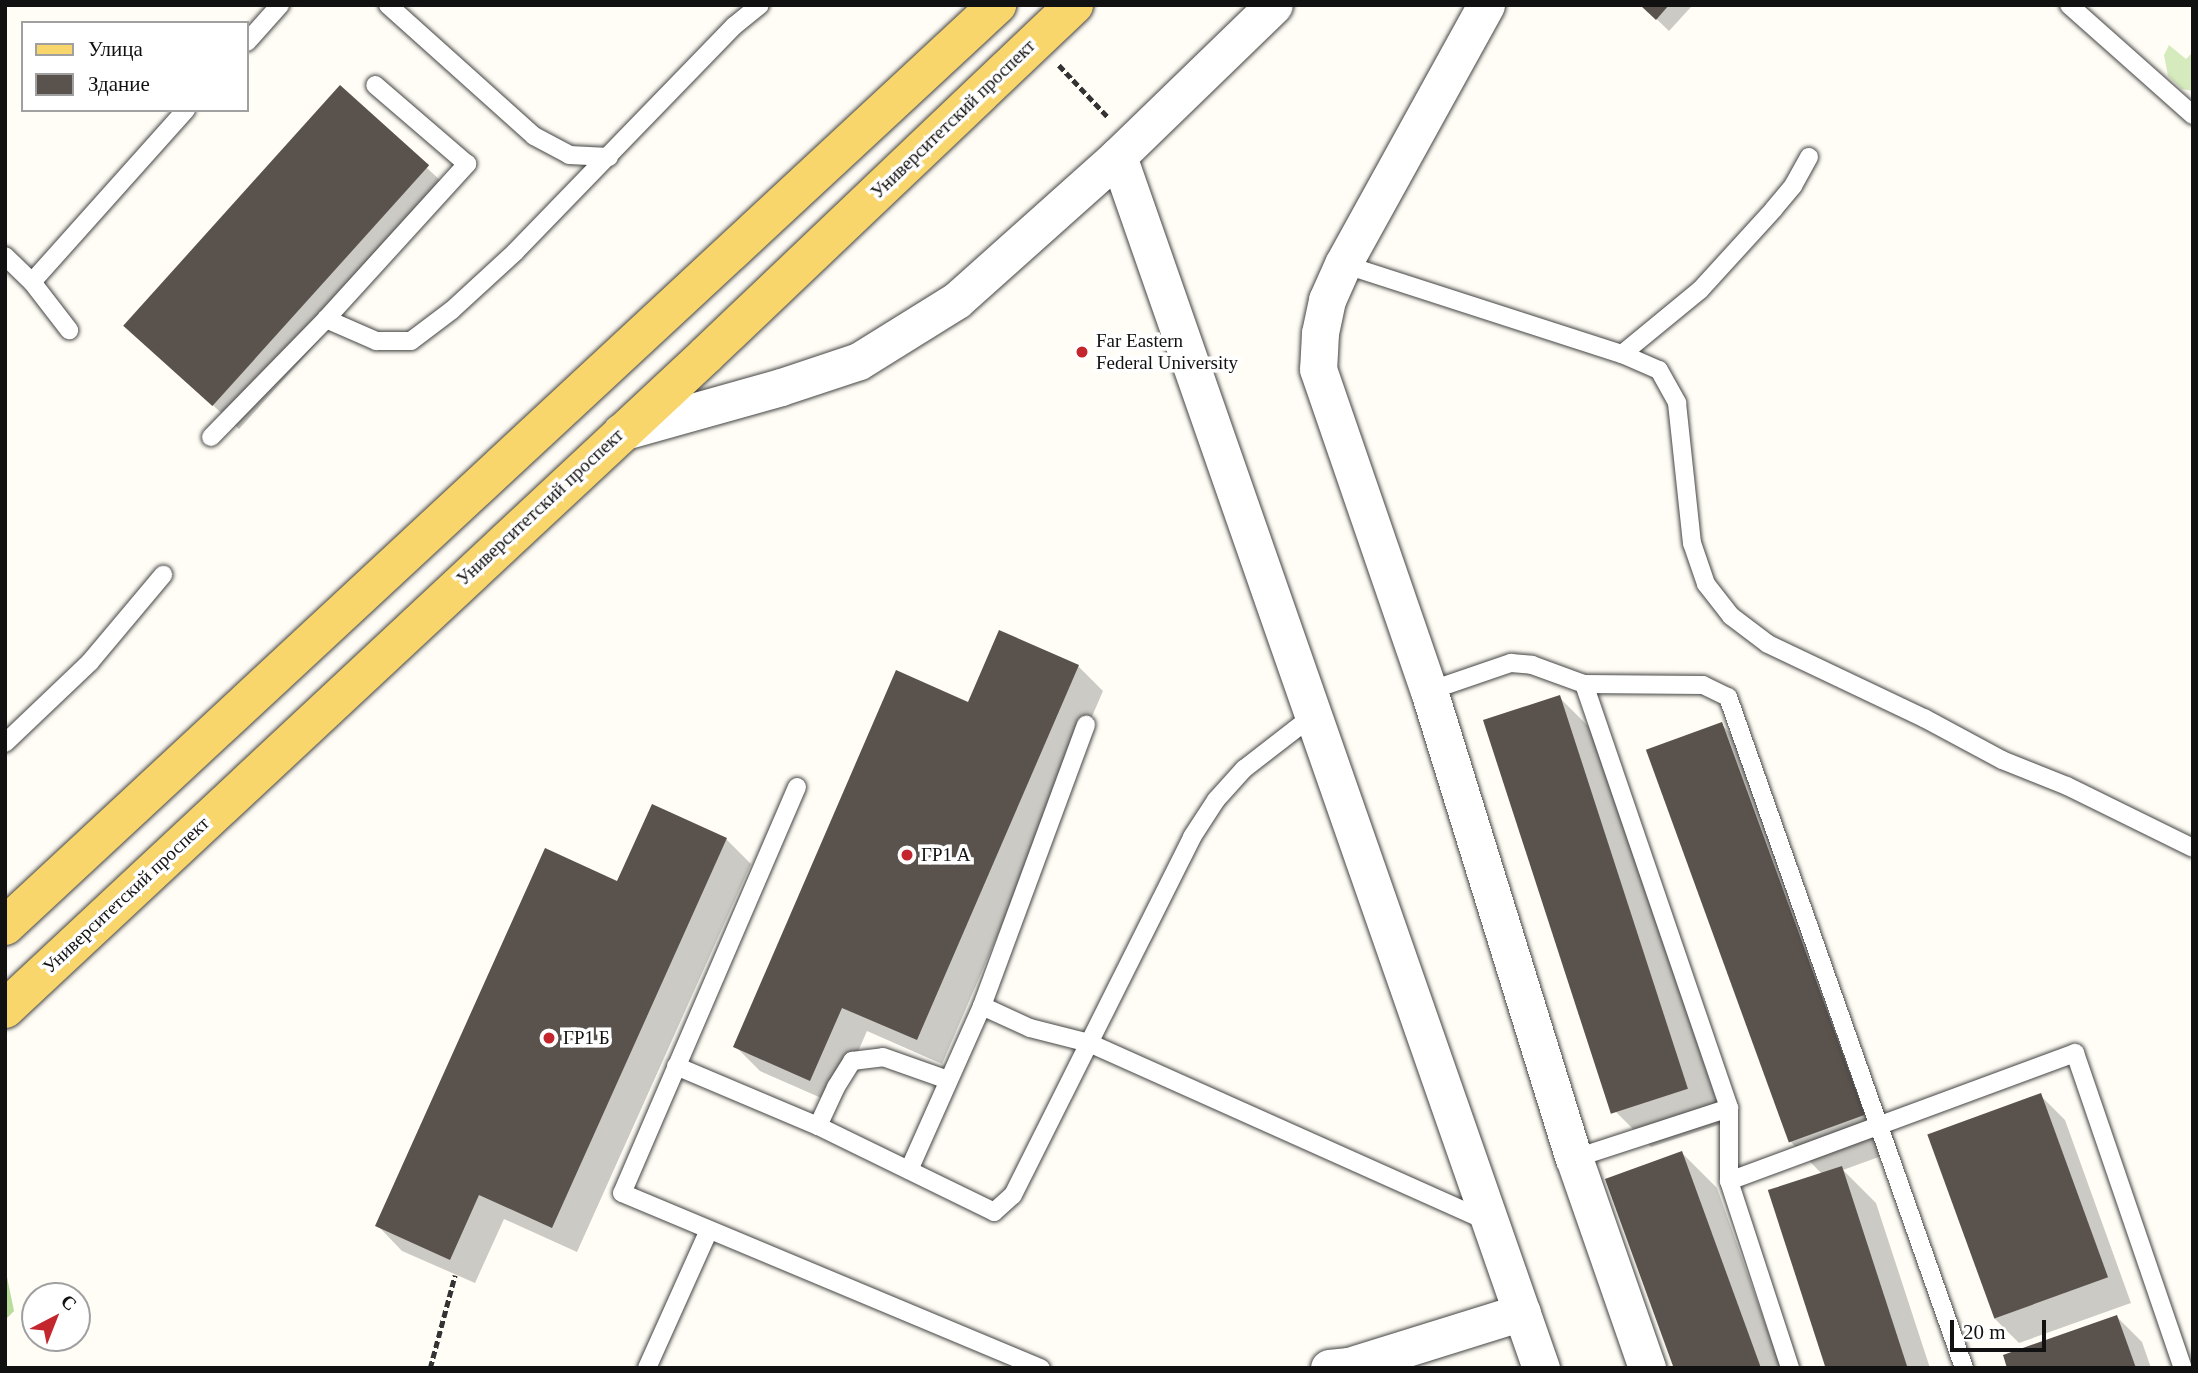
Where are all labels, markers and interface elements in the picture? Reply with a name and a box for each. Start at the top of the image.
legend [21,21,248,112]
street label: Университетский проспект [866,35,1040,203]
text: Улица [88,37,143,61]
text: Здание [88,72,150,96]
place label: Far Eastern Federal University [1096,330,1238,374]
marker: Far Eastern Federal University [1074,344,1090,360]
street label: Университетский проспект [452,424,628,590]
street label: Университетский проспект [38,812,214,978]
place label: ГР1 А [921,844,971,866]
marker: ГР1 А [899,847,915,863]
place label: ГР1 Б [563,1027,610,1049]
marker: ГР1 Б [541,1030,557,1046]
north arrow [21,1282,91,1352]
text: С [57,1290,81,1315]
scale bar [1953,1306,2049,1350]
text: 20 m [1963,1320,2006,1344]

